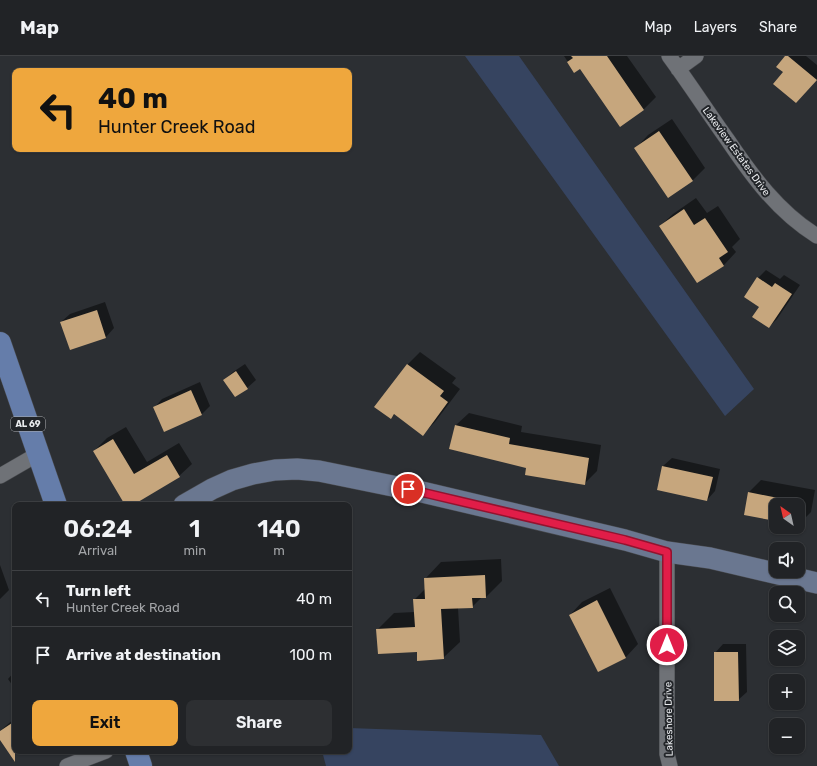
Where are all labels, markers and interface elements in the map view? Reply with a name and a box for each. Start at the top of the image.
text: Map [20,16,59,39]
text: Map [645,19,672,36]
text: Layers [694,19,737,36]
text: Share [759,19,797,36]
text: 40 m [98,82,168,115]
icon: left [32,84,84,136]
street label: Lakeview Estates Drive [700,105,773,199]
text: Hunter Creek Road [98,116,255,138]
road number: AL 69 [11,417,45,431]
pin [391,472,425,506]
icon: arrive [397,478,419,500]
north arrow [769,498,805,534]
map controls [769,498,805,754]
text: 06:24 [63,515,132,543]
text: 1 [189,515,201,543]
text: 140 [257,515,301,543]
button: sound [769,542,805,578]
text: Arrival [78,543,117,558]
text: min [184,543,206,558]
text: m [273,543,285,558]
text: Turn left [66,582,131,600]
button: search [769,586,805,622]
icon: left [32,588,54,610]
text: 40 m [296,590,332,608]
text: Hunter Creek Road [66,600,180,615]
position arrow [646,624,688,666]
button: layers [769,630,805,666]
icon: arrive [32,644,54,666]
text: Arrive at destination [66,646,221,664]
text: 100 m [290,646,332,664]
button: + [769,674,805,710]
street label: Lakeshore Drive [662,681,676,756]
button: Exit [32,700,178,746]
button: Share [186,700,332,746]
button: − [769,718,805,754]

